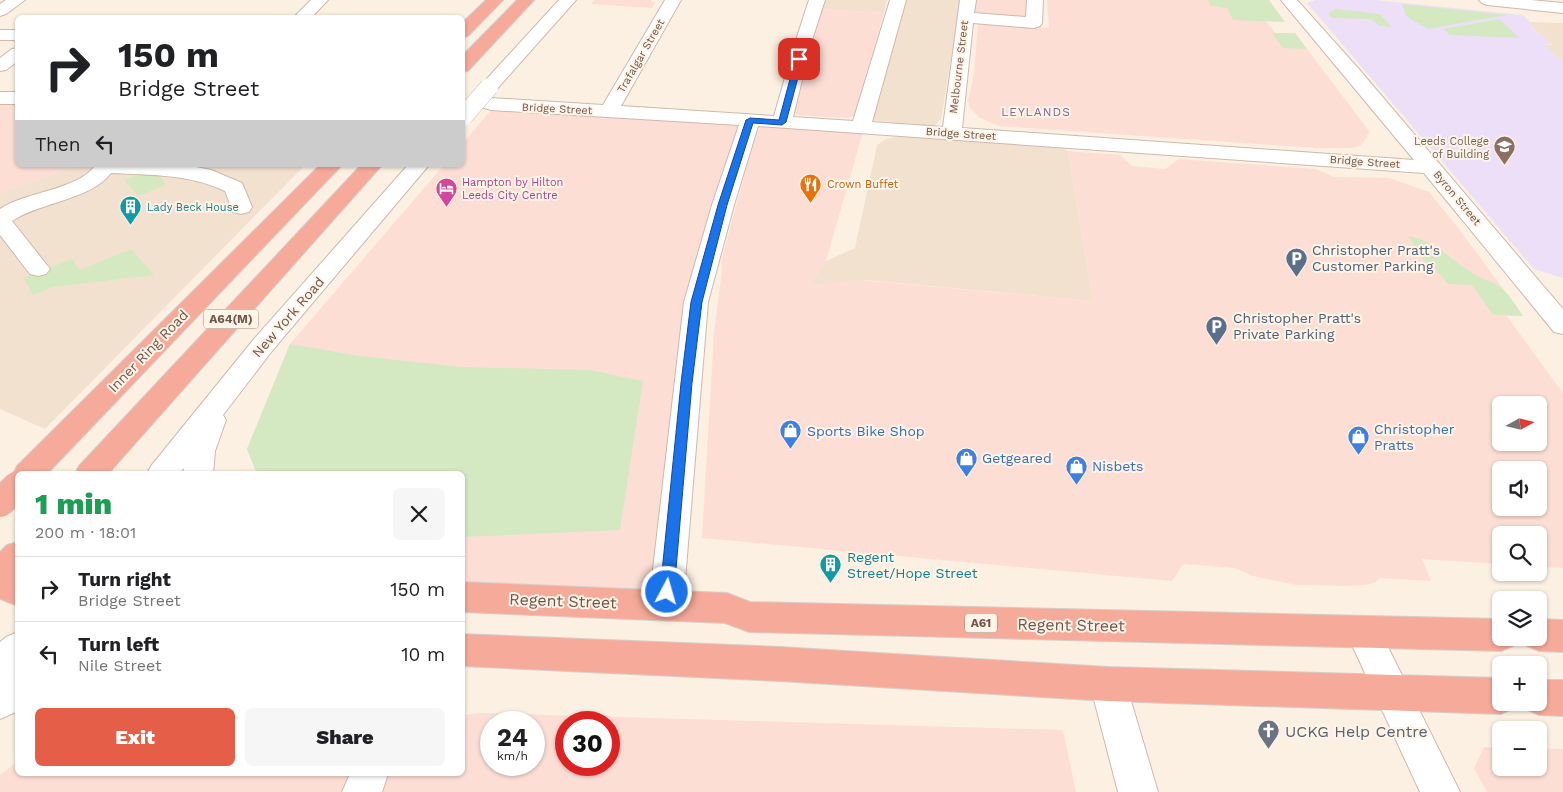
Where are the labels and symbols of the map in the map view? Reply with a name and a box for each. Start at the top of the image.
street label: Trafalgar Street [615,16,668,95]
street label: Melbourne Street [947,19,971,114]
pin [778,38,820,80]
street label: Bridge Street [521,101,593,117]
district label: LEYLANDS [1001,105,1071,119]
street label: Bridge Street [925,125,997,143]
place label: Leeds College of Building [1414,135,1489,161]
school or university icon: Leeds College of Building [1493,135,1517,166]
street label: Bridge Street [1329,153,1401,171]
street label: Byron Street [1430,168,1484,228]
restaurant icon: Crown Buffet [799,172,823,203]
hotel icon: Hampton by Hilton Leeds City Centre [434,176,458,207]
place label: Hampton by Hilton Leeds City Centre [462,176,563,202]
place label: Crown Buffet [827,178,899,191]
building icon: Lady Beck House [119,195,143,226]
place label: Lady Beck House [147,201,239,214]
place label: Christopher Pratt's Customer Parking [1312,242,1440,274]
parking icon: Christopher Pratt's Customer Parking [1284,246,1308,277]
street label: New York Road [249,274,327,360]
street label: Inner Ring Road [105,307,191,395]
road number: A64(M) [204,310,258,328]
place label: Christopher Pratt's Private Parking [1233,310,1361,342]
parking icon: Christopher Pratt's Private Parking [1205,314,1229,345]
north arrow [1492,396,1548,451]
shop icon: Sports Bike Shop [779,419,803,450]
place label: Christopher Pratts [1374,421,1455,453]
place label: Sports Bike Shop [807,423,925,439]
shop icon: Christopher Pratts [1346,425,1370,456]
shop icon: Getgeared [954,446,978,477]
place label: Getgeared [982,450,1052,466]
shop icon: Nisbets [1064,454,1088,485]
place label: Nisbets [1092,458,1143,474]
place label: Regent Street/Hope Street [847,549,978,581]
building icon: Regent Street/Hope Street [819,553,843,584]
position arrow [640,565,692,617]
street label: Regent Street [509,590,617,612]
road number: A61 [965,614,997,632]
street label: Regent Street [1017,615,1125,635]
speed limit sign: 30 [555,711,620,776]
church icon: UCKG Help Centre [1257,719,1281,750]
place label: UCKG Help Centre [1285,722,1428,741]

